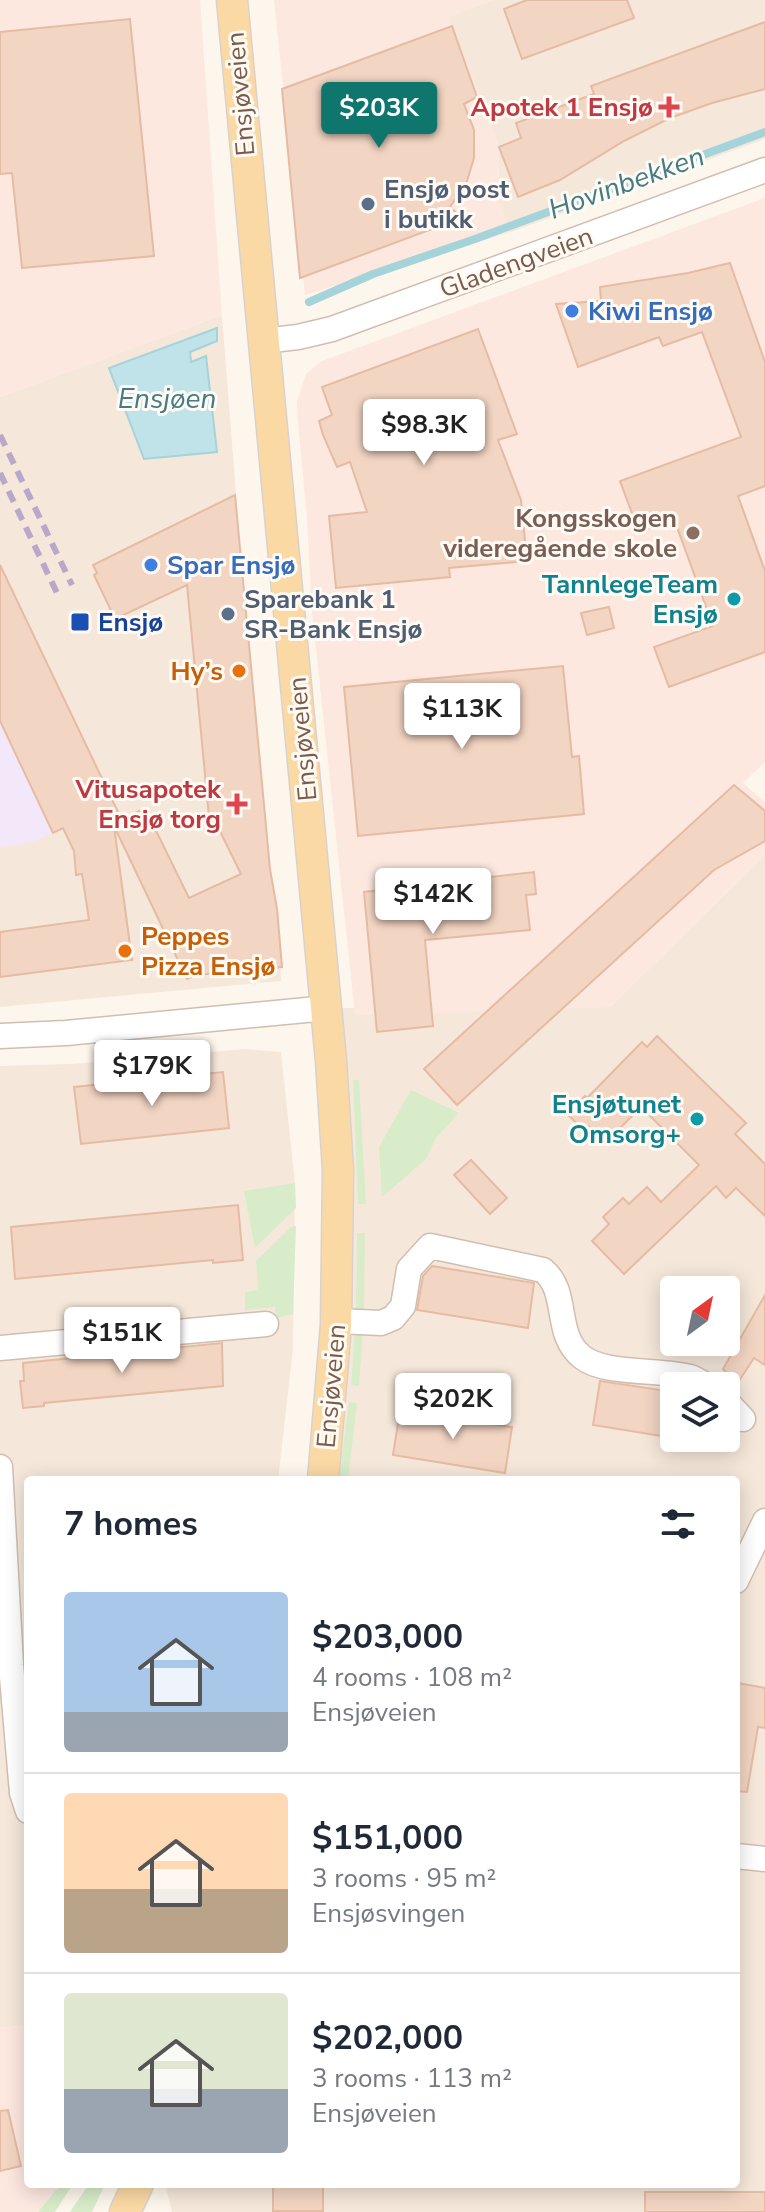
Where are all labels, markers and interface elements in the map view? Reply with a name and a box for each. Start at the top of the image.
street label: Ensjøveien [218,30,263,157]
pin: $203K [323,82,435,150]
text: $203K [339,90,419,125]
place label: Apotek 1 Ensjø [471,90,653,125]
marker: Apotek 1 Ensjø [660,98,678,116]
water label: Hovinbekken [543,137,710,229]
place label: Ensjø post i butikk [384,172,510,237]
marker: Ensjø post i butikk [359,195,377,213]
street label: Gladengveien [435,218,598,306]
place label: Kiwi Ensjø [588,294,713,329]
marker: Kiwi Ensjø [563,302,581,320]
water label: Ensjøen [118,380,216,418]
pin: $98.3K [359,399,489,467]
text: $98.3K [381,407,467,442]
place label: Kongsskogen videregående skole [442,501,677,566]
marker: Kongsskogen videregående skole [684,524,702,542]
place label: Spar Ensjø [167,548,296,583]
marker: Spar Ensjø [142,556,160,574]
place label: TannlegeTeam Ensjø [542,567,718,632]
place label: Sparebank 1 SR-Bank Ensjø [244,582,422,647]
marker: TannlegeTeam Ensjø [725,590,743,608]
place label: Ensjø [98,605,163,640]
marker: Sparebank 1 SR-Bank Ensjø [219,605,237,623]
marker: Ensjø [69,611,91,633]
place label: Hy’s [171,654,223,689]
marker: Hy’s [230,662,248,680]
street label: Ensjøveien [280,675,325,802]
pin: $113K [406,683,518,751]
text: $113K [422,691,502,726]
place label: Vitusapotek Ensjø torg [75,772,222,837]
marker: Vitusapotek Ensjø torg [228,795,246,813]
pin: $142K [377,868,489,936]
text: $142K [393,876,473,911]
place label: Peppes Pizza Ensjø [141,919,275,984]
marker: Peppes Pizza Ensjø [116,942,134,960]
pin: $179K [96,1040,208,1108]
text: $179K [112,1048,192,1083]
place label: Ensjøtunet Omsorg+ [552,1087,682,1152]
marker: Ensjøtunet Omsorg+ [688,1110,706,1128]
north arrow [660,1276,740,1356]
map controls [660,1276,740,1452]
pin: $151K [66,1307,178,1375]
text: $151K [82,1315,162,1350]
street label: Ensjøveien [309,1323,354,1450]
button: layers [660,1372,740,1452]
pin: $202K [397,1373,509,1441]
text: $202K [413,1381,493,1416]
text: 7 homes [64,1501,198,1547]
icon: filters [656,1502,700,1546]
text: $203,000 [312,1614,463,1660]
icon: home [128,1624,224,1720]
text: 4 rooms · 108 m² [312,1660,512,1695]
text: Ensjøveien [312,1695,437,1730]
text: $151,000 [312,1815,463,1861]
icon: home [128,1825,224,1921]
text: 3 rooms · 95 m² [312,1861,496,1896]
text: Ensjøsvingen [312,1896,465,1931]
text: $202,000 [312,2015,463,2061]
icon: home [128,2025,224,2121]
text: 3 rooms · 113 m² [312,2061,512,2096]
text: Ensjøveien [312,2096,437,2131]

